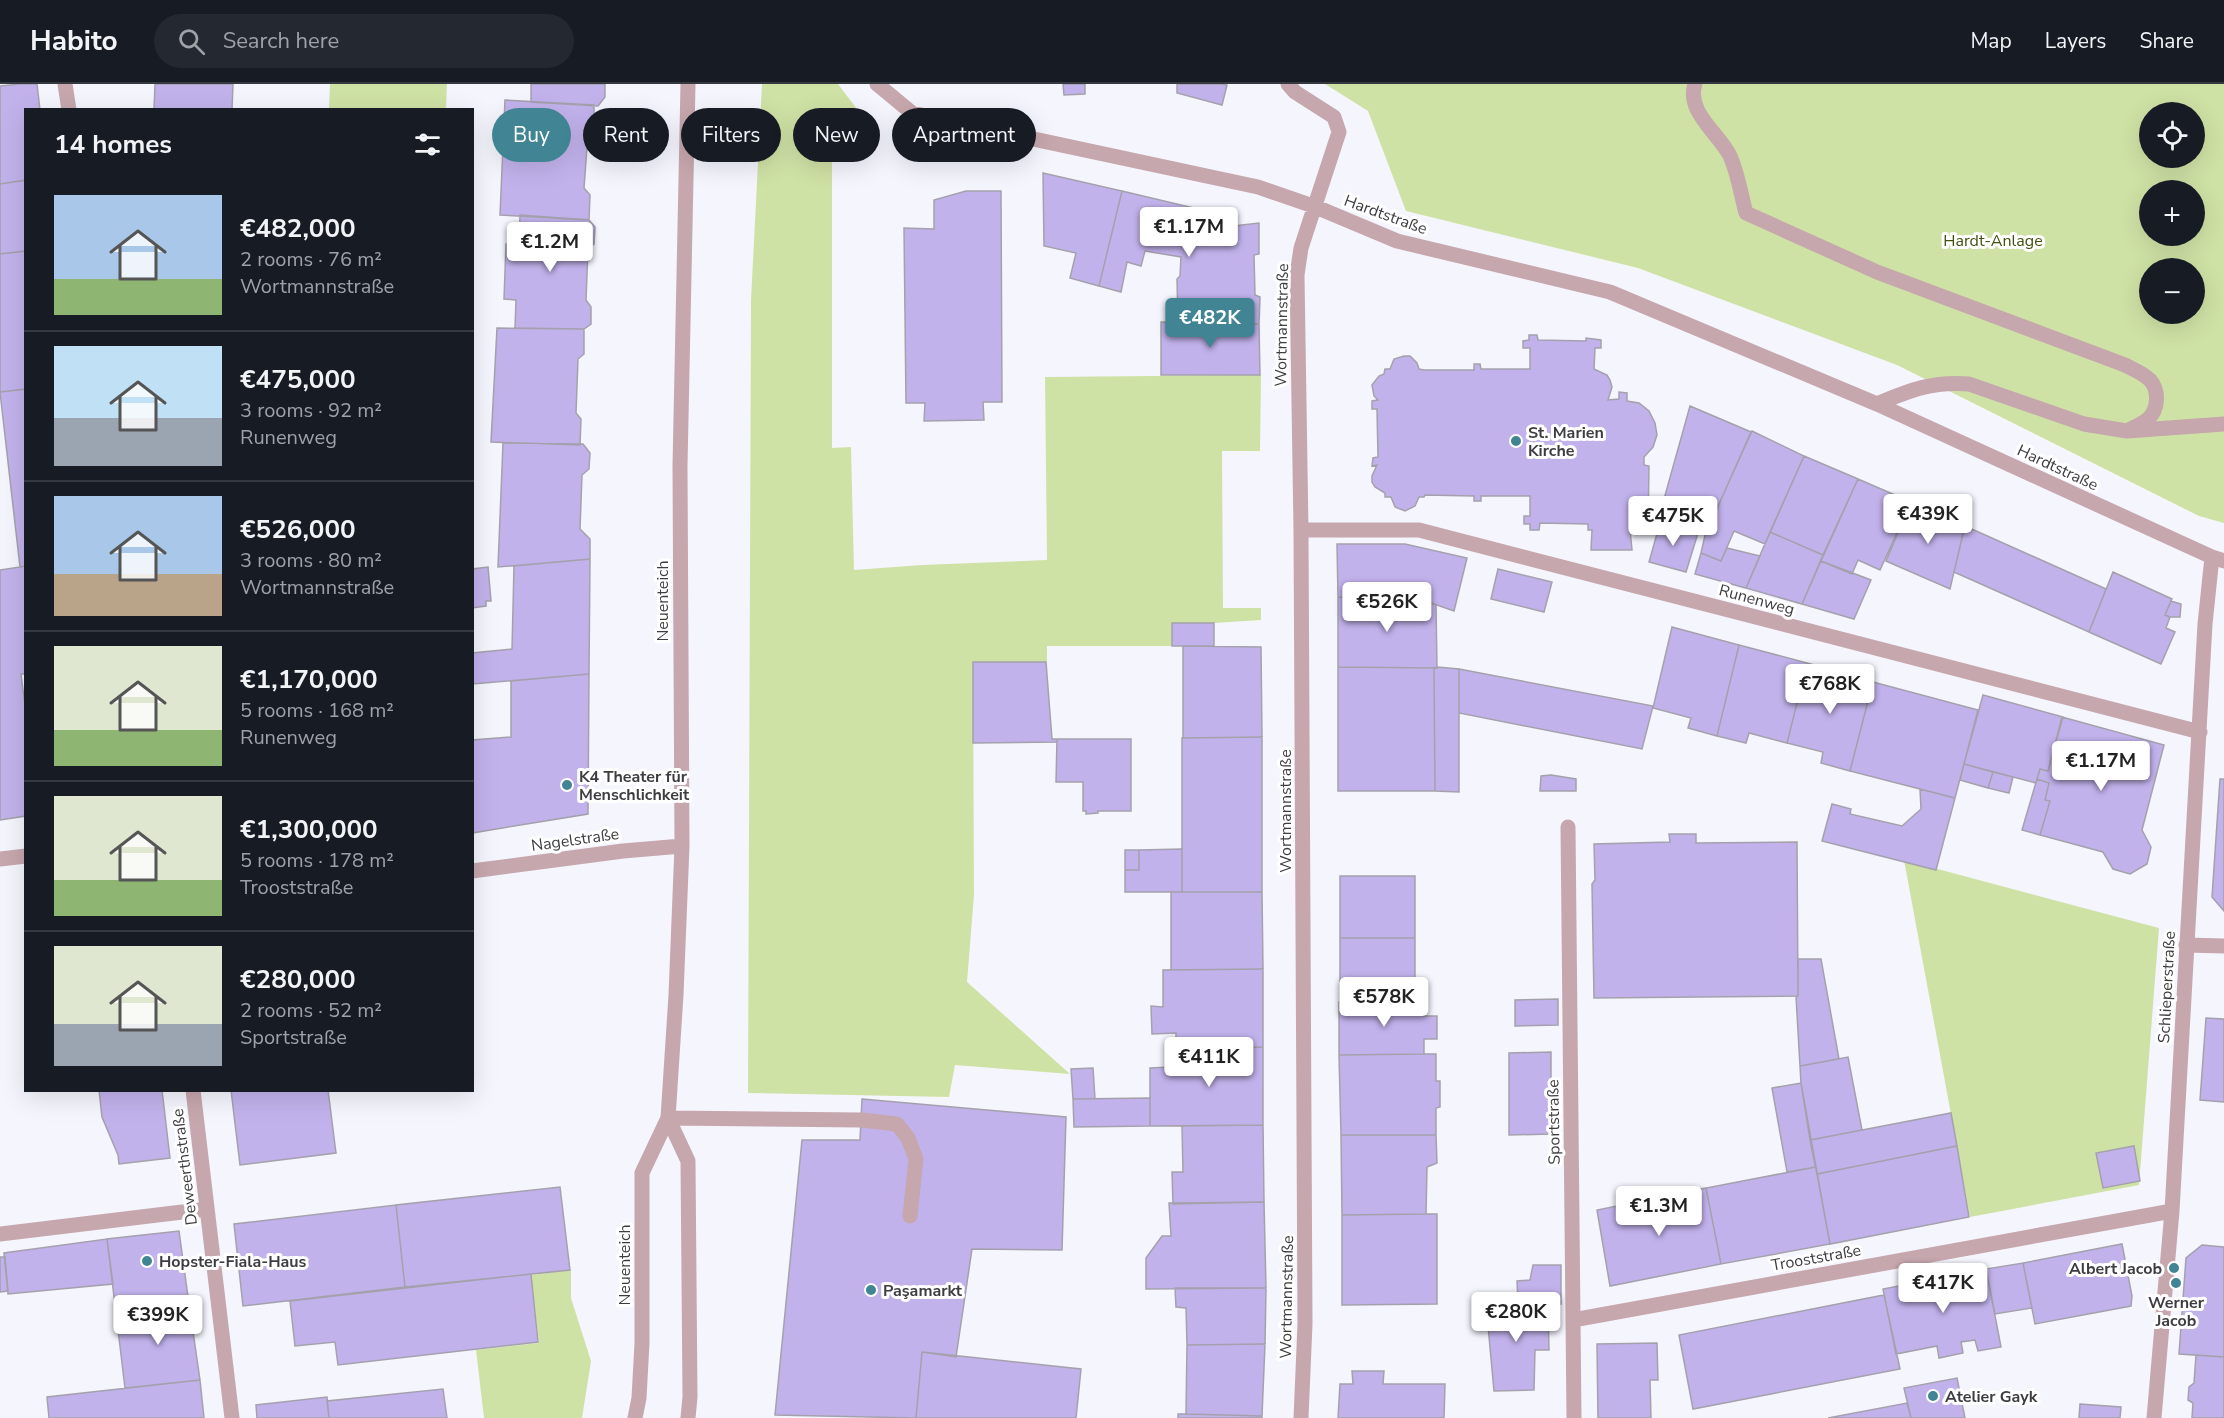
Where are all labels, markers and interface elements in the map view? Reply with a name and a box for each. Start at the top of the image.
search box [154,14,574,68]
text: Habito [30,22,118,60]
icon: search [175,25,208,58]
text: Search here [223,26,339,56]
text: Map [1970,27,2012,55]
text: Layers [2045,27,2106,55]
text: Share [2139,27,2194,55]
map controls [2139,102,2205,324]
button: locate [2139,102,2205,168]
chip: Buy [492,108,571,162]
chip: Rent [583,108,669,162]
chip: Filters [681,108,781,162]
chip: New [793,108,880,162]
chip: Apartment [892,108,1036,162]
text: 14 homes [54,127,172,162]
icon: filters [411,128,444,161]
button: + [2139,180,2205,246]
street label: Hardtstraße [1341,190,1430,240]
pin: €1.17M [1140,207,1238,258]
text: €482,000 [240,211,356,246]
text: €1.17M [1154,213,1224,240]
icon: home [102,219,174,291]
pin: €1.2M [508,222,592,273]
text: €1.2M [521,228,579,255]
park label: Hardt-Anlage [1943,230,2043,252]
text: 2 rooms · 76 m² [240,246,382,273]
button: − [2139,258,2205,324]
street label: Wortmannstraße [1270,263,1294,387]
text: Wortmannstraße [240,273,394,300]
pin: €482K [1168,298,1252,349]
text: €482K [1179,304,1241,331]
text: €475,000 [240,362,356,397]
icon: home [102,370,174,442]
text: 3 rooms · 92 m² [240,397,382,424]
place label: St. Marien Kirche [1528,422,1604,462]
text: Runenweg [240,424,337,451]
marker: St. Marien Kirche [1509,434,1523,448]
street label: Hardtstraße [2014,440,2102,496]
pin: €439K [1886,494,1970,545]
pin: €475K [1631,496,1715,547]
text: €439K [1897,500,1959,527]
text: €475K [1642,502,1704,529]
text: €526,000 [240,512,356,547]
icon: home [102,520,174,592]
text: 3 rooms · 80 m² [240,547,382,574]
street label: Neuenteich [652,560,674,642]
text: Wortmannstraße [240,574,394,601]
street label: Runenweg [1716,579,1797,621]
pin: €526K [1345,582,1429,633]
text: €526K [1356,588,1418,615]
text: €1,170,000 [240,662,378,697]
pin: €768K [1788,664,1872,715]
icon: home [102,670,174,742]
text: €768K [1799,670,1861,697]
text: 5 rooms · 168 m² [240,697,394,724]
text: Runenweg [240,724,337,751]
pin: €1.17M [2052,741,2150,792]
text: €1.17M [2066,747,2136,774]
street label: Wortmannstraße [1275,749,1297,873]
place label: K4 Theater für Menschlichkeit [579,766,690,806]
marker: K4 Theater für Menschlichkeit [560,778,574,792]
text: €1,300,000 [240,812,378,847]
icon: home [102,820,174,892]
street label: Nagelstraße [530,823,621,857]
text: 5 rooms · 178 m² [240,847,394,874]
text: Trooststraße [240,874,353,901]
street label: Schlieperstraße [2153,930,2181,1044]
text: €280,000 [240,962,356,997]
icon: home [102,970,174,1042]
pin: €578K [1342,977,1426,1028]
text: €578K [1353,983,1415,1010]
text: 2 rooms · 52 m² [240,997,382,1024]
text: Sportstraße [240,1024,347,1051]
pin: €411K [1167,1037,1251,1088]
text: €411K [1178,1043,1240,1070]
street label: Sportstraße [1542,1079,1566,1165]
street label: Deweerthstraße [167,1107,203,1226]
pin: €1.3M [1617,1186,1701,1237]
text: €1.3M [1630,1192,1688,1219]
street label: Neuenteich [614,1224,636,1306]
street label: Wortmannstraße [1275,1235,1299,1359]
street label: Trooststraße [1770,1239,1863,1277]
place label: Hopster-Fiala-Haus [159,1251,307,1273]
marker: Hopster-Fiala-Haus [140,1254,154,1268]
place label: Albert Jacob [2069,1258,2162,1280]
marker: Albert Jacob [2167,1261,2181,1275]
pin: €417K [1901,1263,1985,1314]
text: €417K [1912,1269,1974,1296]
marker: Werner Jacob [2169,1276,2183,1290]
place label: Paşamarkt [883,1280,963,1302]
marker: Paşamarkt [864,1283,878,1297]
pin: €280K [1474,1292,1558,1343]
place label: Werner Jacob [2148,1292,2205,1332]
pin: €399K [116,1295,200,1346]
text: €280K [1485,1298,1547,1325]
text: €399K [127,1301,189,1328]
place label: Atelier Gayk [1945,1386,2038,1408]
marker: Atelier Gayk [1926,1389,1940,1403]

